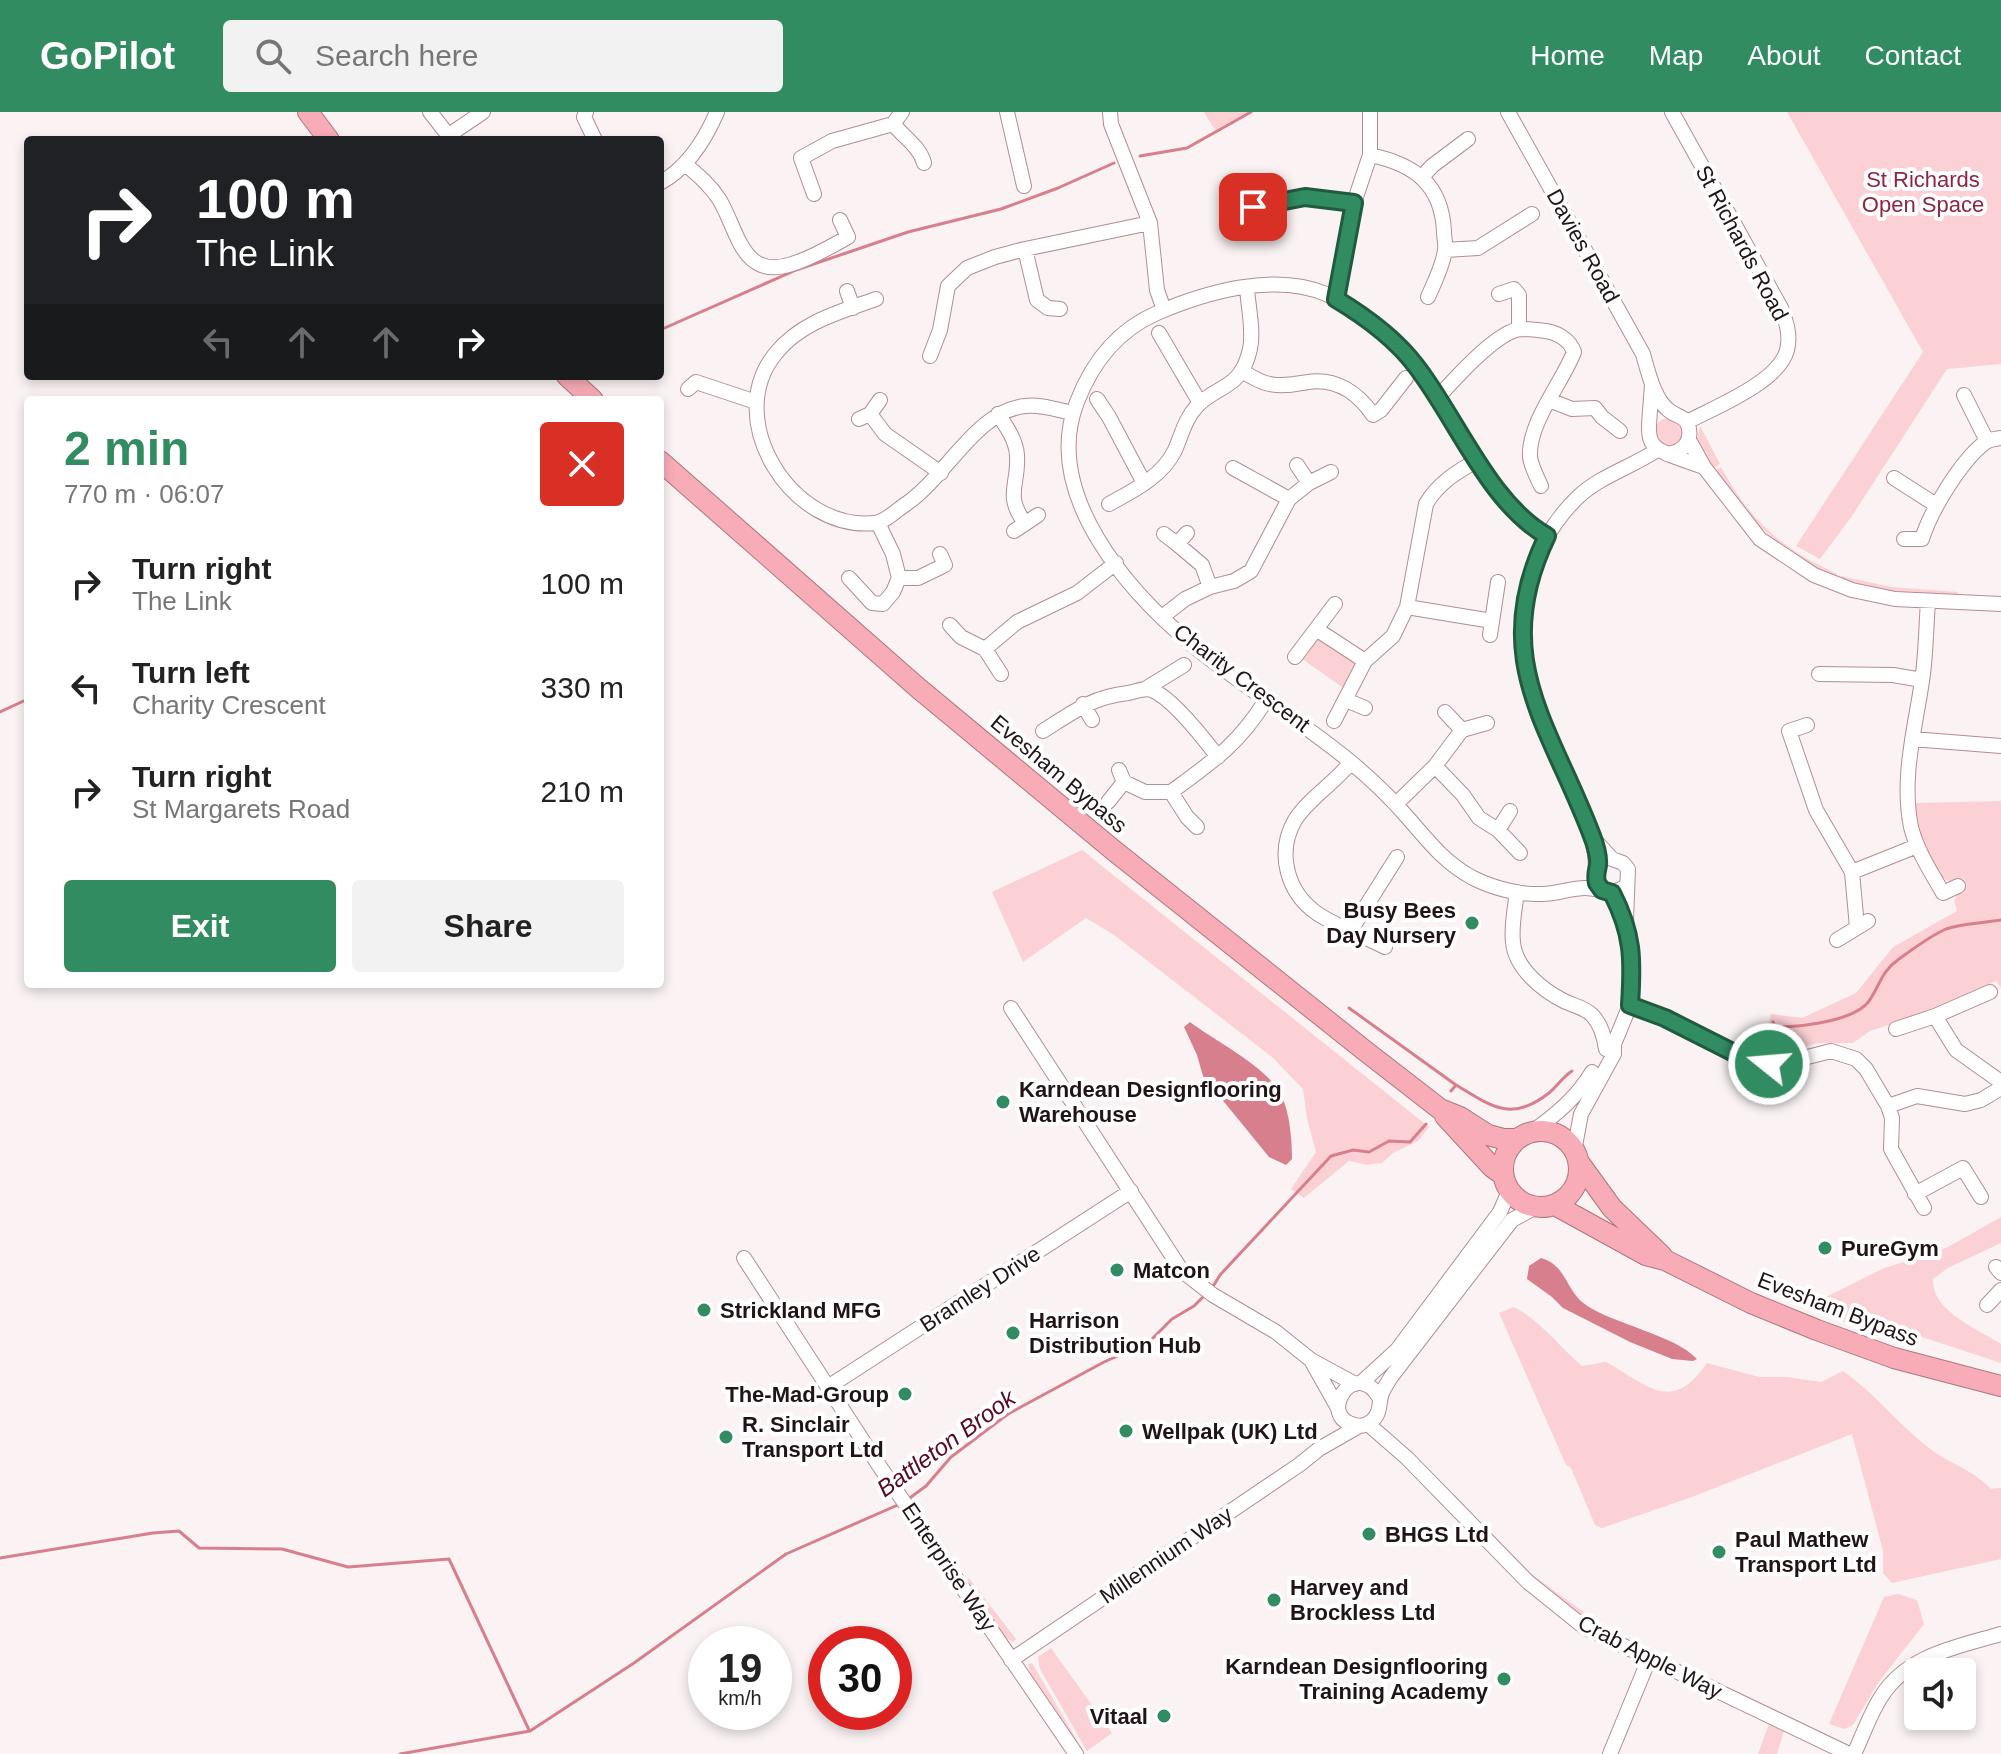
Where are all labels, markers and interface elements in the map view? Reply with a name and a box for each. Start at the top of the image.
search box [223,20,783,92]
icon: search [251,34,295,78]
text: GoPilot [40,35,175,77]
text: Search here [315,39,479,72]
text: Home [1530,40,1605,71]
text: Map [1649,40,1703,71]
text: About [1747,40,1821,71]
text: Contact [1865,40,1961,71]
street label: St Richards Road [1690,161,1794,325]
text: 100 m [196,167,355,230]
park label: St Richards Open Space [1862,167,1984,217]
icon: right [64,168,168,272]
pin [1219,173,1287,241]
icon: arrive [1231,185,1275,229]
street label: Davies Road [1542,185,1624,307]
text: The Link [196,233,334,274]
icon: left [196,320,240,364]
icon: ahead [280,320,324,364]
icon: ahead [364,320,408,364]
icon: right [448,320,492,364]
text: 2 min [64,422,189,475]
button: close [540,422,624,506]
text: 770 m · 06:07 [64,479,224,509]
text: Turn right [132,552,271,585]
icon: right [64,562,108,606]
text: 100 m [541,567,624,600]
text: The Link [132,586,232,616]
street label: Charity Crescent [1169,619,1315,737]
text: Turn left [132,656,250,689]
icon: left [64,666,108,710]
text: 330 m [541,671,624,704]
text: Charity Crescent [132,690,326,720]
street label: Evesham Bypass [986,710,1132,838]
text: Turn right [132,760,271,793]
icon: right [64,770,108,814]
text: 210 m [541,775,624,808]
text: St Margarets Road [132,794,350,824]
button: Exit [64,880,336,972]
button: Share [352,880,624,972]
place label: Busy Bees Day Nursery [1326,898,1457,948]
marker: Busy Bees Day Nursery [1463,914,1481,932]
position arrow [1727,1022,1811,1106]
place label: Karndean Designflooring Warehouse [1019,1077,1282,1127]
marker: Karndean Designflooring Warehouse [994,1093,1012,1111]
place label: PureGym [1841,1236,1939,1261]
marker: PureGym [1816,1239,1834,1257]
street label: Bramley Drive [915,1241,1045,1337]
place label: Matcon [1133,1258,1210,1283]
marker: Matcon [1108,1261,1126,1279]
street label: Evesham Bypass [1754,1267,1922,1351]
place label: Strickland MFG [720,1298,881,1323]
marker: Strickland MFG [695,1301,713,1319]
place label: Harrison Distribution Hub [1029,1308,1201,1358]
marker: Harrison Distribution Hub [1004,1324,1022,1342]
place label: The-Mad-Group [725,1382,889,1407]
water label: Battleton Brook [872,1383,1022,1502]
marker: The-Mad-Group [896,1385,914,1403]
place label: R. Sinclair Transport Ltd [742,1412,884,1462]
place label: Wellpak (UK) Ltd [1142,1419,1318,1444]
marker: Wellpak (UK) Ltd [1117,1422,1135,1440]
marker: R. Sinclair Transport Ltd [717,1428,735,1446]
street label: Enterprise Way [897,1498,1001,1636]
street label: Millennium Way [1095,1501,1237,1609]
place label: BHGS Ltd [1385,1522,1489,1547]
marker: BHGS Ltd [1360,1525,1378,1543]
place label: Paul Mathew Transport Ltd [1735,1527,1877,1577]
marker: Paul Mathew Transport Ltd [1710,1543,1728,1561]
place label: Harvey and Brockless Ltd [1290,1575,1436,1625]
marker: Harvey and Brockless Ltd [1265,1591,1283,1609]
street label: Crab Apple Way [1574,1610,1726,1704]
speed limit sign: 30 [808,1626,912,1730]
text: 19 [718,1646,762,1690]
place label: Karndean Designflooring Training Academy [1225,1654,1489,1704]
map controls [1904,1658,1976,1730]
button: sound [1904,1658,1976,1730]
marker: Karndean Designflooring Training Academy [1495,1670,1513,1688]
text: km/h [718,1687,762,1709]
place label: Vitaal [1090,1704,1148,1729]
marker: Vitaal [1155,1707,1173,1725]

